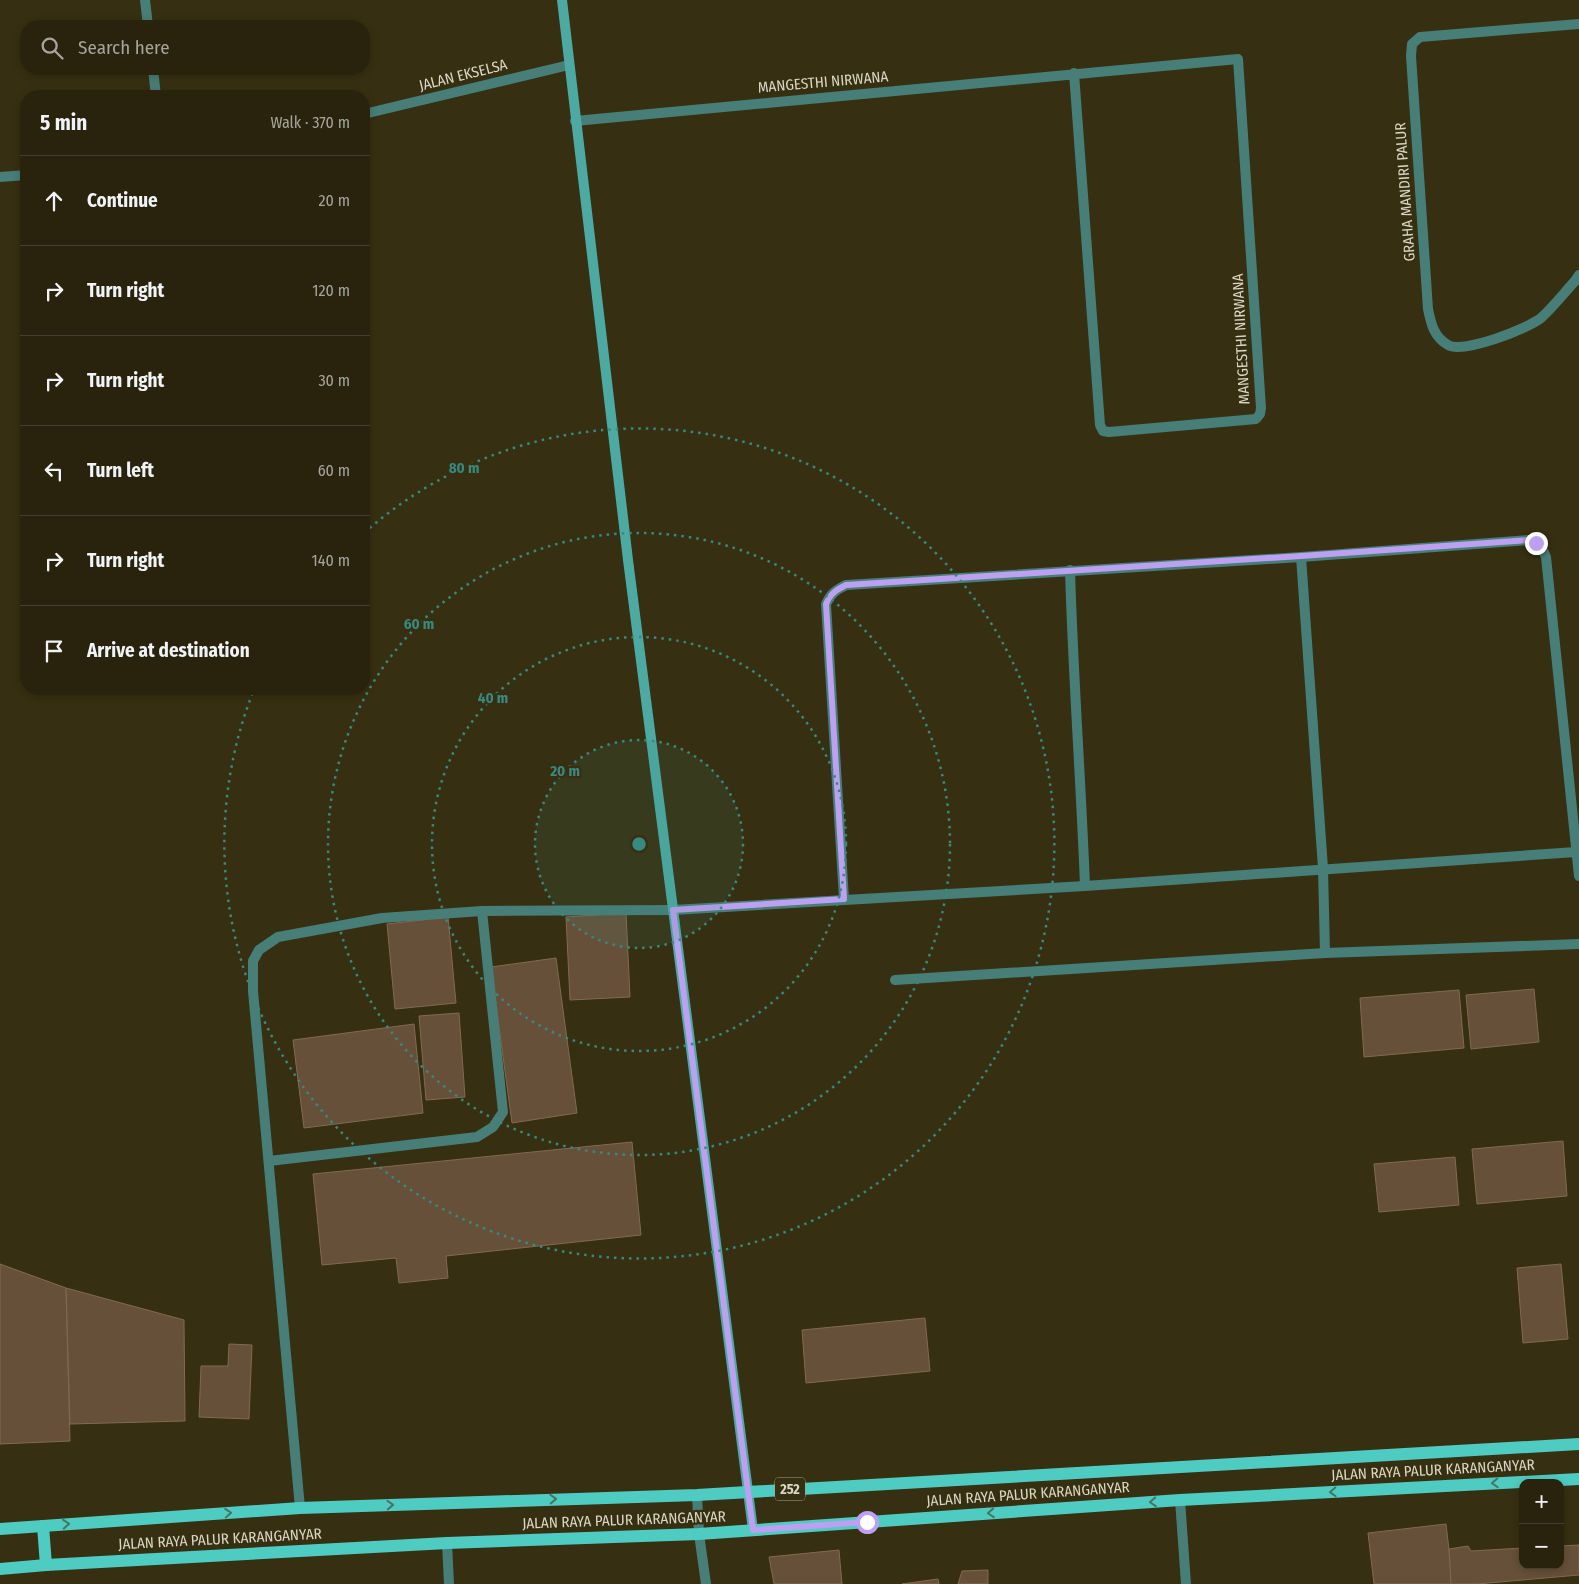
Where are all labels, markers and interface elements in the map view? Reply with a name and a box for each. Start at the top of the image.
search box [20,20,370,75]
icon: search [38,34,66,62]
text: Search here [78,36,170,59]
street label: JALAN EKSELSA [417,55,509,95]
street label: MANGESTHI NIRWANA [757,67,889,97]
text: 5 min [40,110,87,136]
text: Walk · 370 m [270,113,350,132]
street label: GRAHA MANDIRI PALUR [1391,122,1419,262]
icon: ahead [40,187,68,215]
text: Continue [87,189,158,212]
text: 20 m [319,191,350,210]
street label: MANGESTHI NIRWANA [1229,273,1253,405]
icon: right [40,277,68,305]
text: Turn right [87,279,164,302]
text: 120 m [312,281,350,300]
icon: right [40,367,68,395]
text: Turn right [87,369,164,392]
text: 30 m [318,371,350,390]
icon: left [40,457,68,485]
text: Turn left [87,459,154,482]
text: 80 m [449,459,479,477]
text: 60 m [318,461,350,480]
route end [1525,532,1548,555]
icon: right [40,547,68,575]
text: Turn right [87,549,164,572]
text: 140 m [312,551,350,570]
text: 60 m [404,615,434,633]
icon: arrive [40,637,68,665]
text: Arrive at destination [87,639,250,662]
text: 40 m [478,689,508,707]
text: 20 m [549,762,580,780]
centre of rings [630,835,648,853]
street label: JALAN RAYA PALUR KARANGANYAR [1331,1456,1535,1484]
road number: 252 [775,1478,805,1500]
street label: JALAN RAYA PALUR KARANGANYAR [926,1478,1130,1510]
one-way arrow [1491,1478,1499,1489]
map controls [1519,1479,1564,1569]
button: + [1519,1479,1564,1524]
one-way arrow [1329,1486,1337,1497]
one-way arrow [550,1494,557,1504]
one-way arrow [1149,1496,1157,1507]
one-way arrow [387,1499,395,1510]
one-way arrow [224,1507,232,1518]
street label: JALAN RAYA PALUR KARANGANYAR [522,1507,726,1533]
one-way arrow [987,1507,995,1518]
route start [856,1511,879,1534]
one-way arrow [62,1519,70,1530]
button: − [1519,1524,1564,1569]
street label: JALAN RAYA PALUR KARANGANYAR [118,1525,322,1553]

